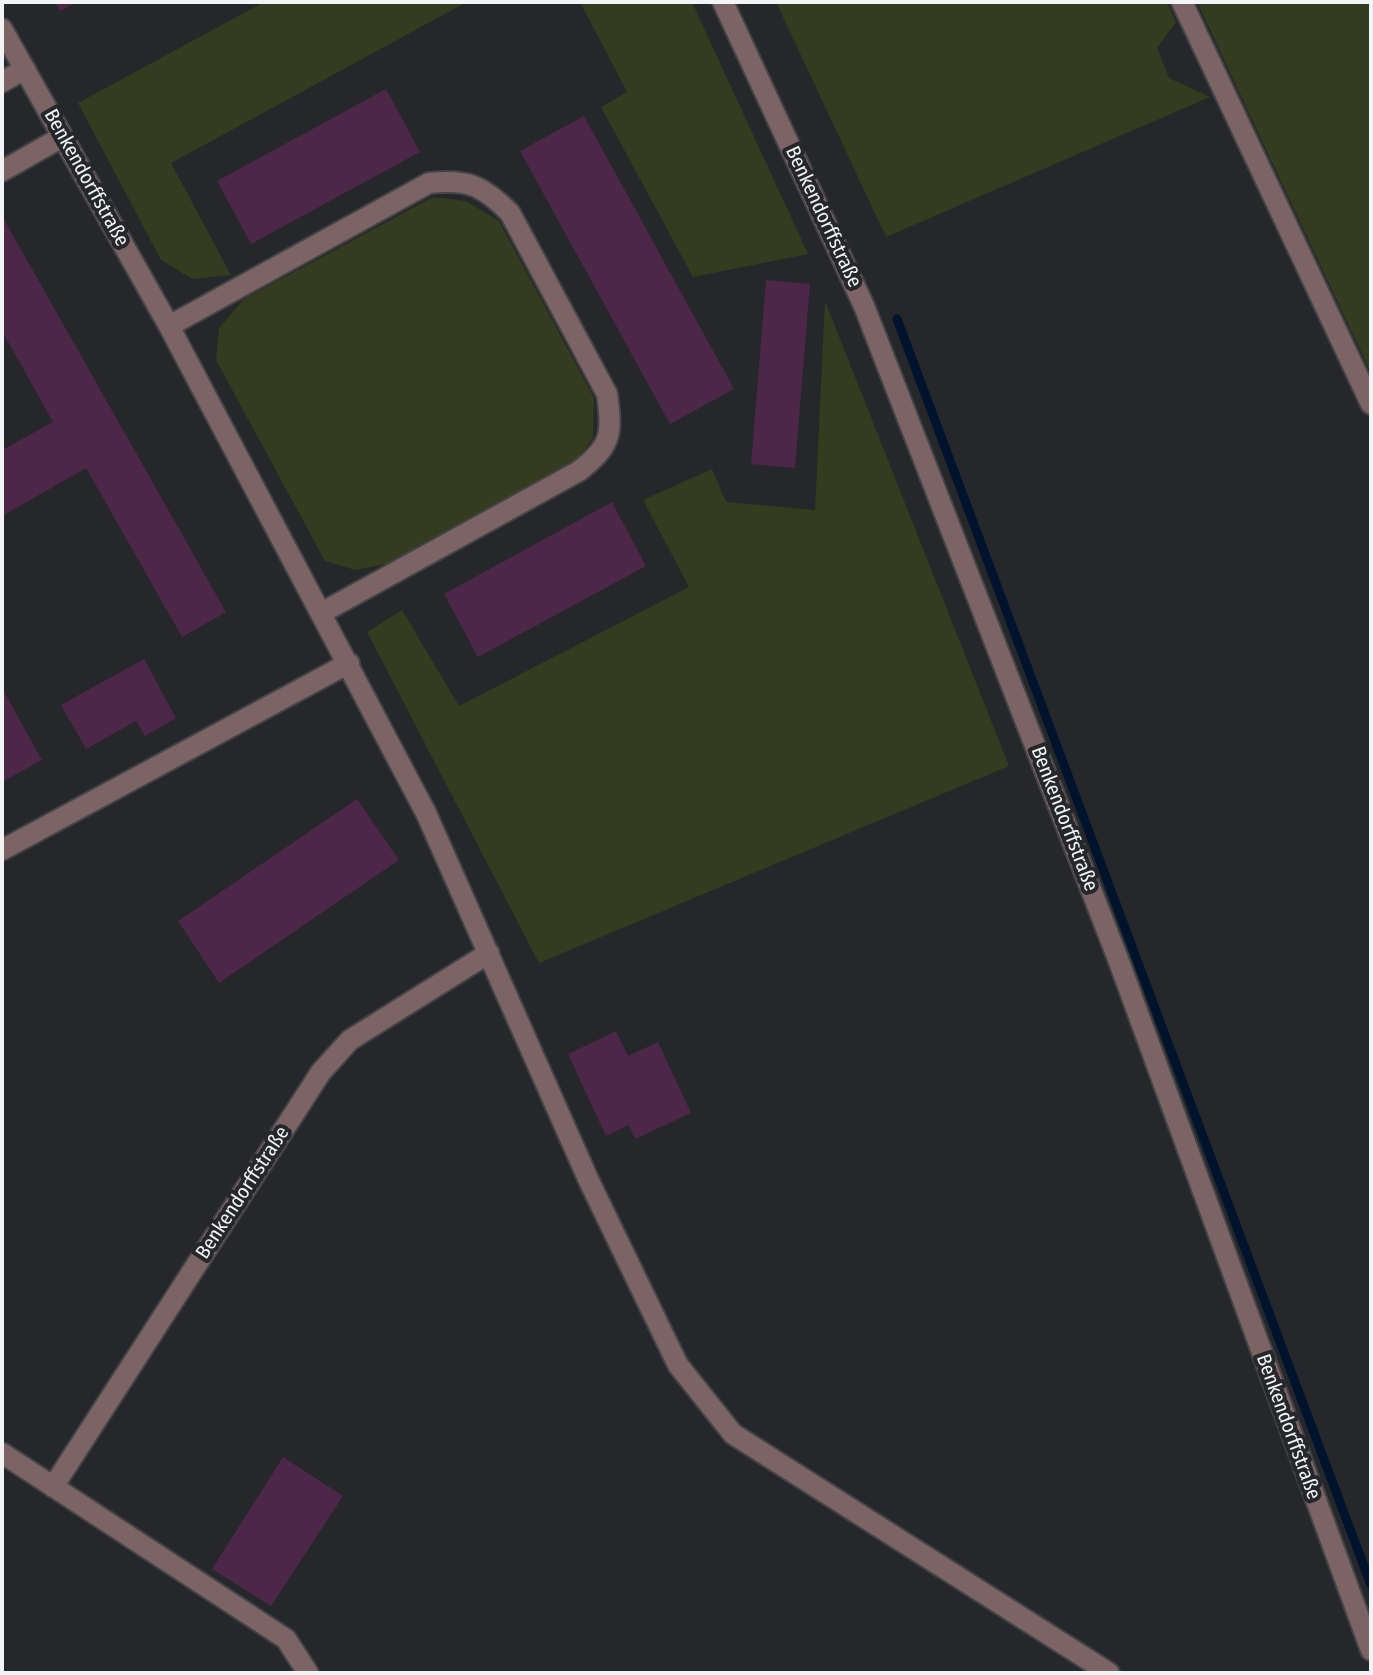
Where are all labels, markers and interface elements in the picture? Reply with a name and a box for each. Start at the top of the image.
street label: Benkendorffstraße [38,105,134,251]
street label: Benkendorffstraße [780,143,866,291]
street label: Benkendorffstraße [1025,743,1103,895]
street label: Benkendorffstraße [191,1122,295,1264]
street label: Benkendorffstraße [1251,1351,1325,1503]

